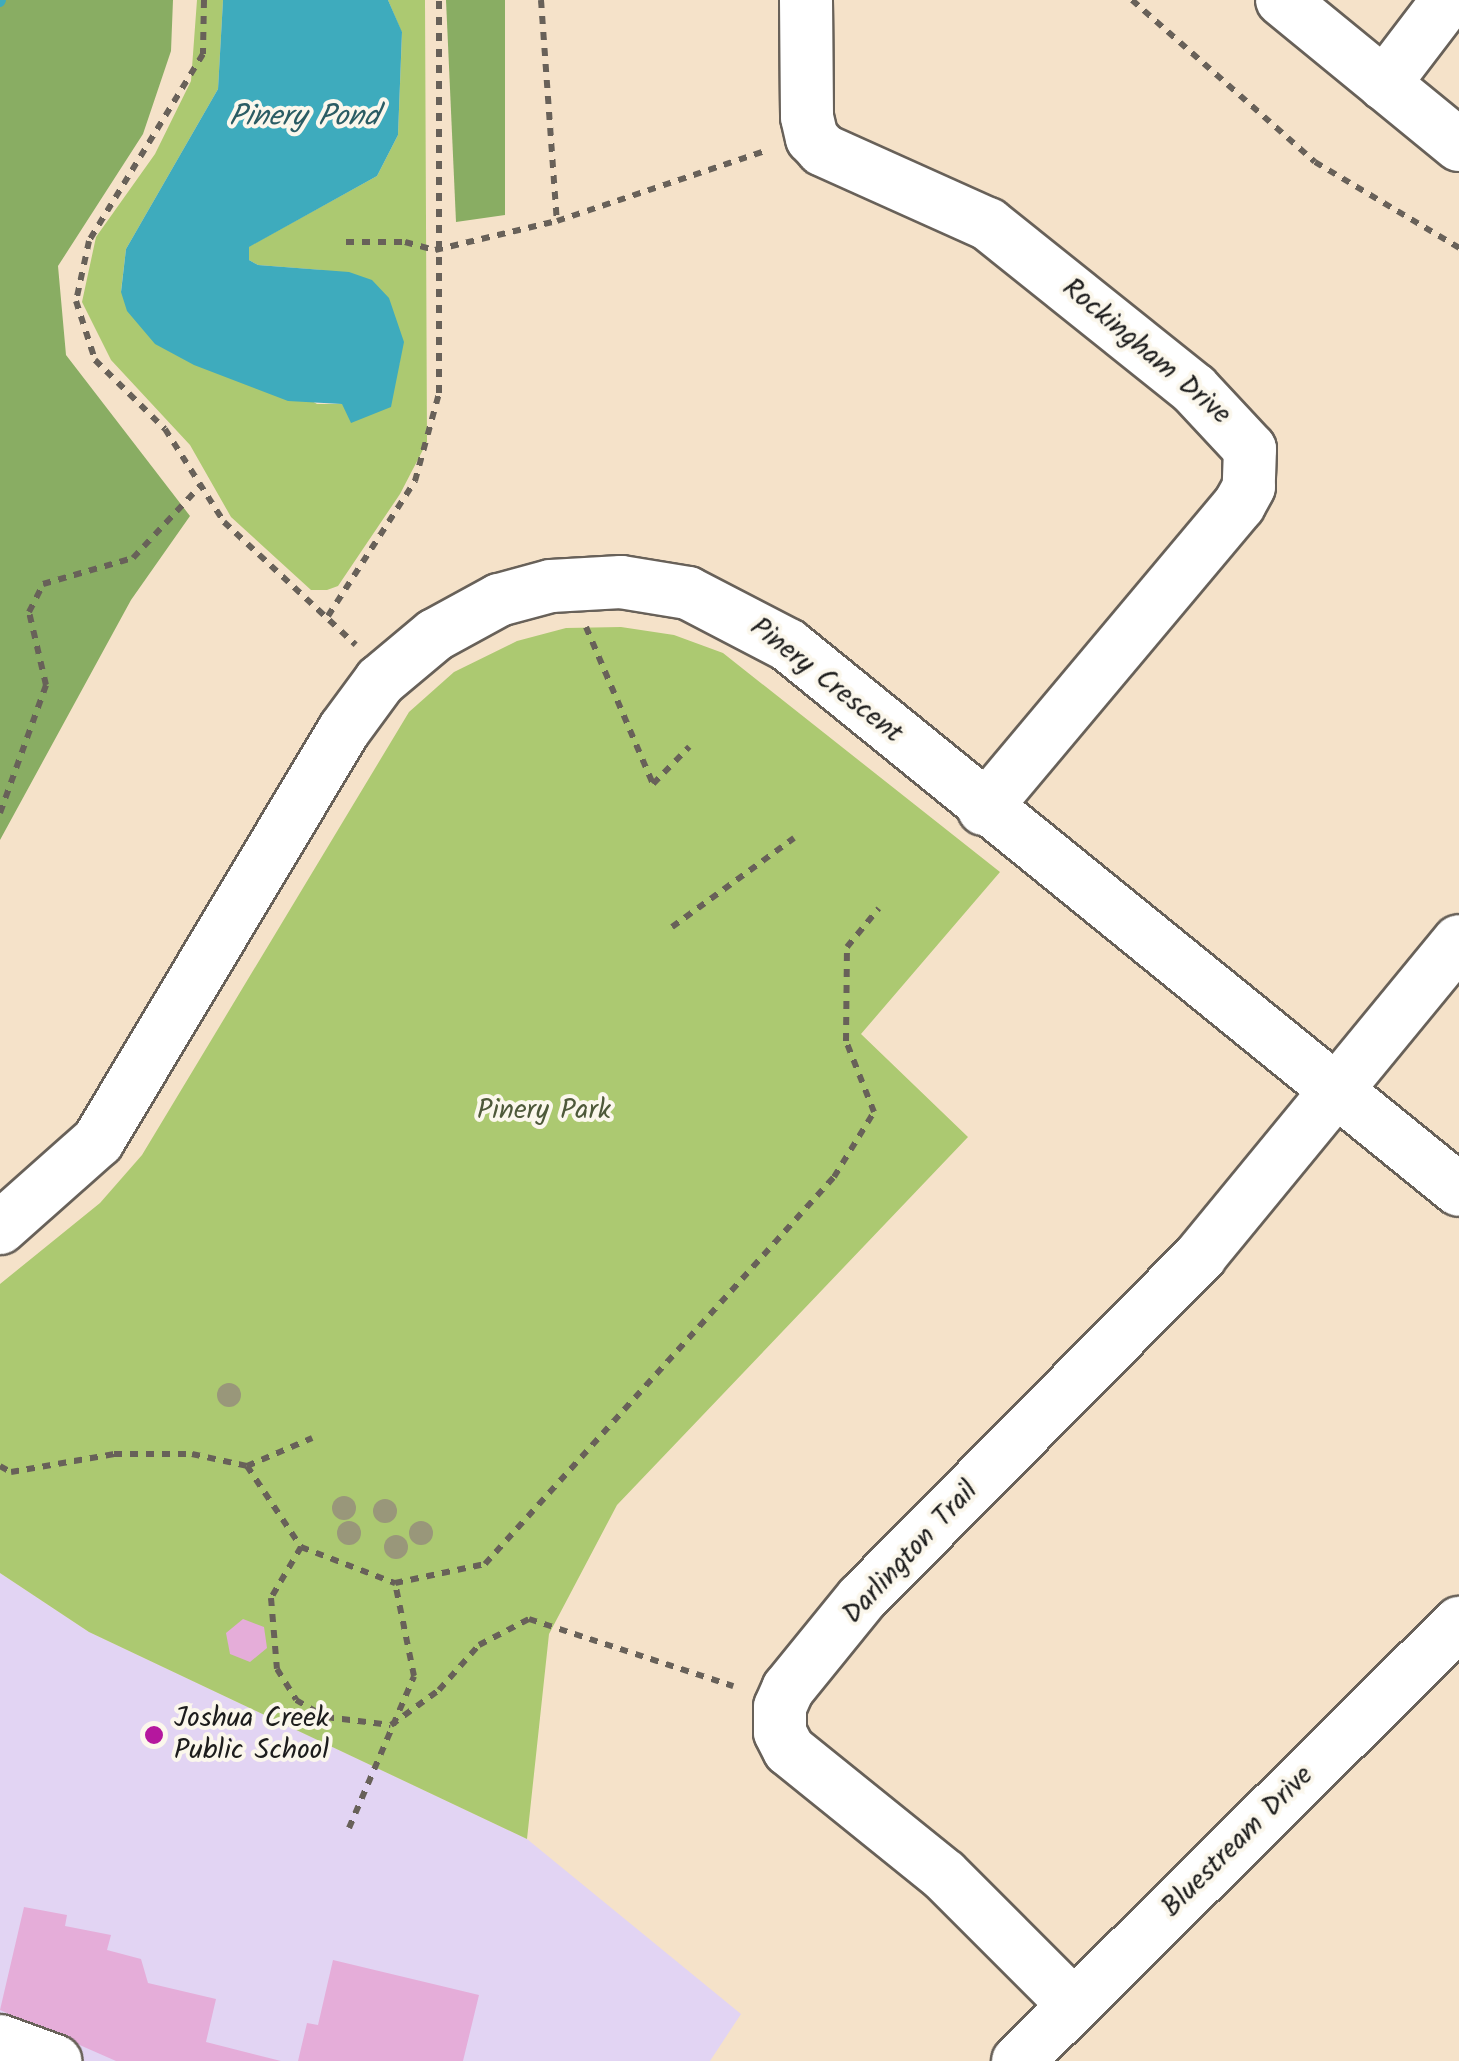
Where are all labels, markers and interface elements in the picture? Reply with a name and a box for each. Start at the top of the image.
water label: Pinery Pond [229,99,379,135]
street label: Rockingham Drive [1055,272,1237,432]
street label: Pinery Crescent [743,611,909,751]
park label: Pinery Park [477,1094,611,1128]
street label: Darlington Trail [836,1475,986,1631]
place label: Joshua Creek Public School [174,1702,329,1768]
marker: Joshua Creek Public School [143,1724,165,1746]
street label: Bluestream Drive [1155,1759,1321,1925]

